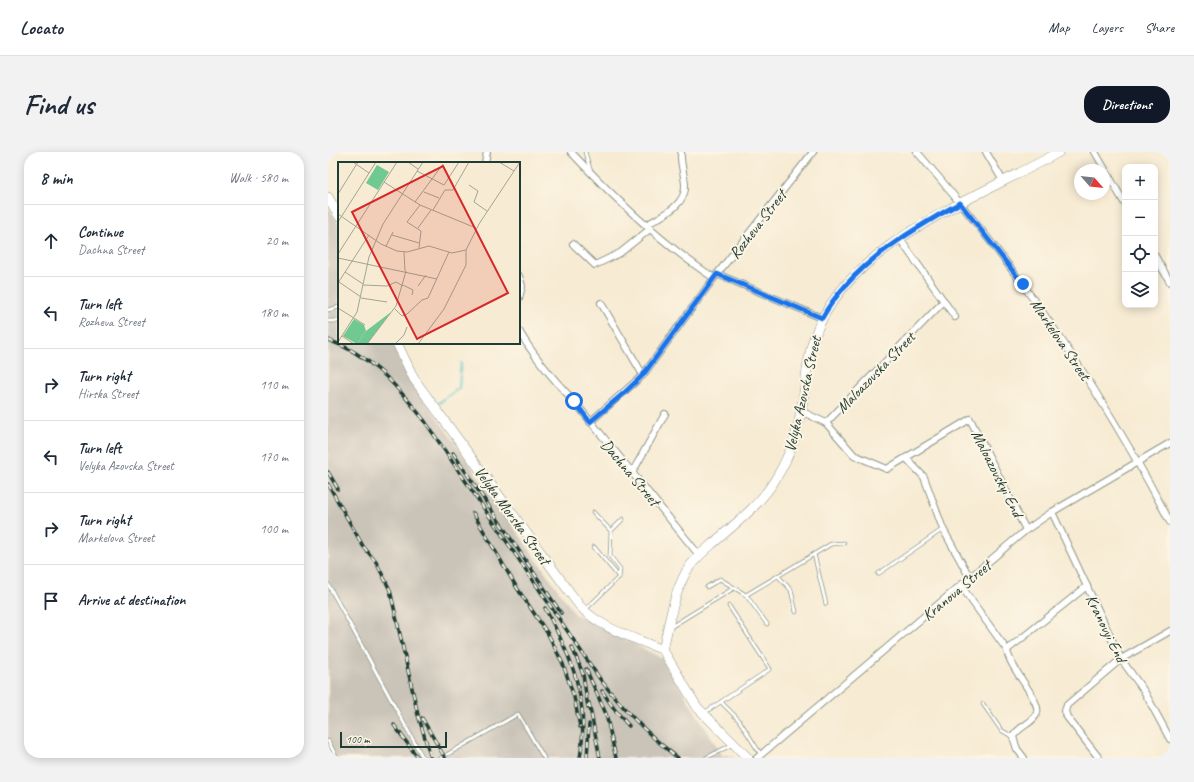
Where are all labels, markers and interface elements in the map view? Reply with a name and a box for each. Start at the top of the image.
text: Locato [20,16,63,40]
text: Map [1048,19,1070,36]
text: Layers [1092,19,1123,36]
text: Share [1145,19,1174,36]
button: Directions [1084,86,1170,123]
text: Find us [24,87,94,122]
inset map [338,162,520,344]
north arrow [1074,164,1110,200]
map controls [1122,164,1158,308]
button: + [1122,164,1158,200]
text: 8 min [40,168,73,189]
text: Walk · 580 m [229,170,288,186]
street label: Rozheva Street [725,184,793,263]
button: − [1122,200,1158,236]
text: Continue [78,223,123,242]
icon: ahead [40,230,62,252]
text: 20 m [266,233,288,249]
button: locate [1122,236,1158,272]
text: Dachna Street [78,242,144,258]
button: layers [1122,272,1158,308]
route end [1014,275,1032,293]
text: Turn left [78,295,121,314]
street label: Markelova Street [1026,295,1096,386]
icon: left [40,302,62,324]
text: 180 m [260,305,288,321]
text: Rozheva Street [78,314,145,330]
street label: Maloazovska Street [832,327,921,418]
street label: Velyka Azovska Street [780,333,826,454]
text: Turn right [78,367,131,386]
icon: right [40,374,62,396]
text: 110 m [260,377,288,393]
text: Hirska Street [78,386,138,402]
route start [565,392,583,410]
street label: Maloazovskyi End [967,427,1029,523]
street label: Dachna Street [596,435,666,512]
text: Turn left [78,439,121,458]
icon: left [40,446,62,468]
text: 170 m [260,449,288,465]
text: Velyka Azovska Street [78,458,174,474]
street label: Velyka Morska Street [470,462,556,571]
text: Turn right [78,511,131,530]
icon: right [40,518,62,540]
text: 100 m [260,521,288,537]
text: Markelova Street [78,530,155,546]
street label: Kranova Street [918,554,997,625]
icon: arrive [40,590,62,612]
text: Arrive at destination [78,591,185,610]
street label: Kranovyi End [1081,591,1132,668]
scale bar [340,730,447,749]
text: 100 m [346,732,370,746]

